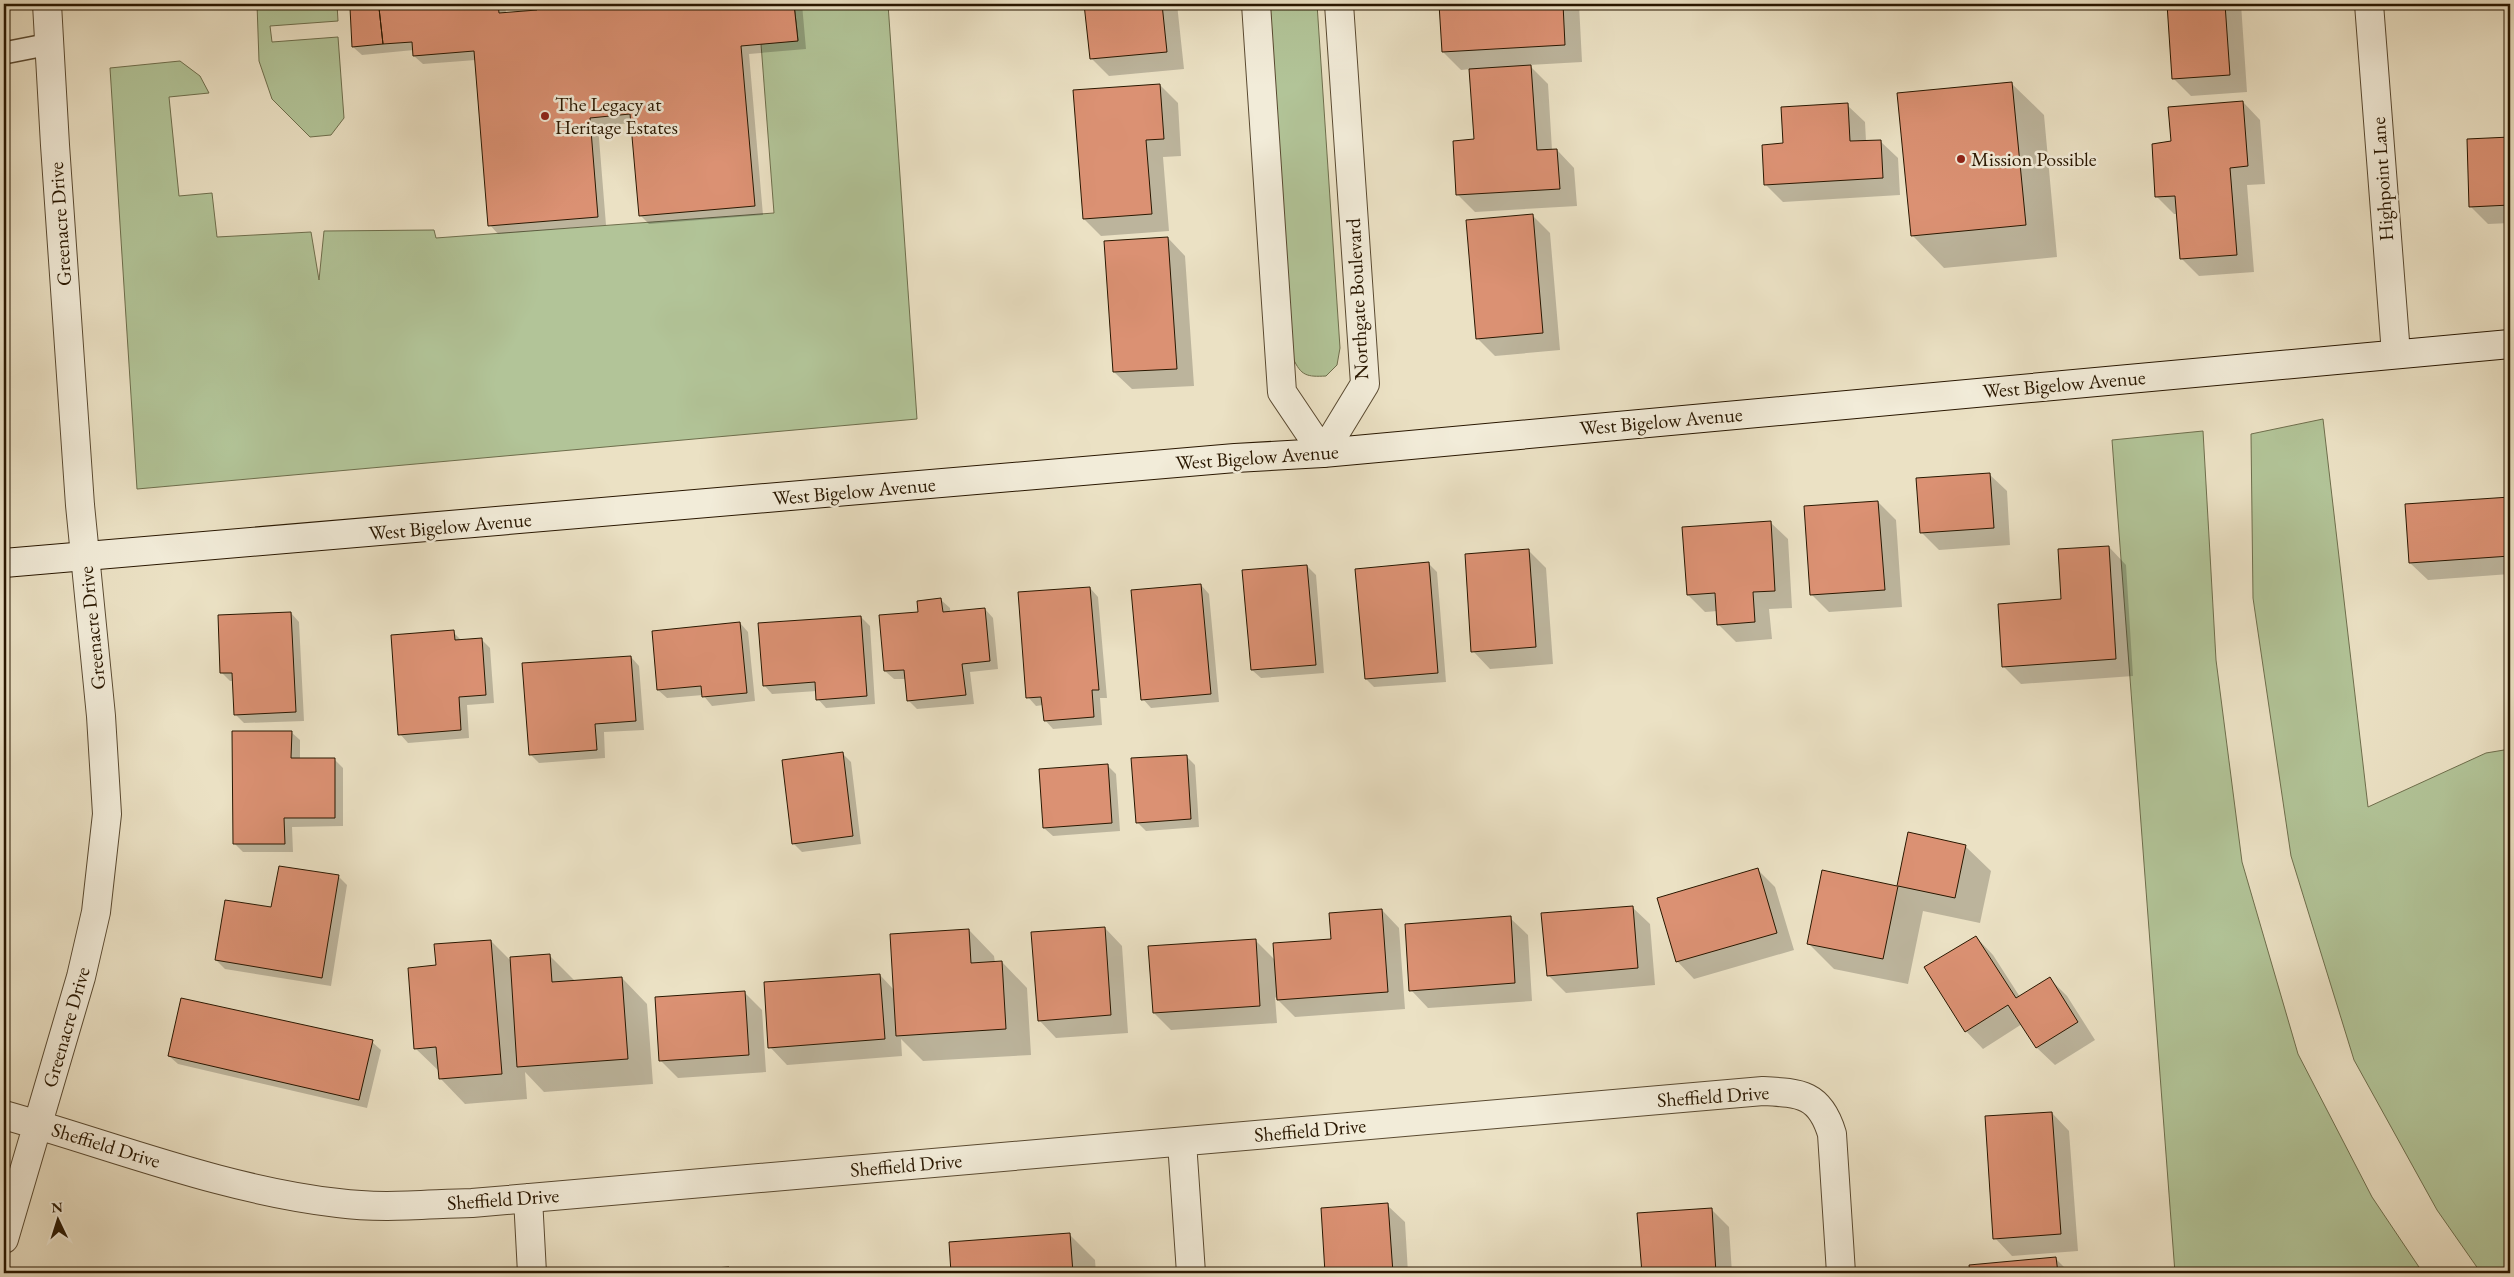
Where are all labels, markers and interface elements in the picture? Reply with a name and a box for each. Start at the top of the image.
place label: The Legacy at Heritage Estates [555,91,678,140]
marker: The Legacy at Heritage Estates [539,110,551,122]
street label: Highpoint Lane [2365,116,2399,242]
place label: Mission Possible [1971,146,2097,172]
marker: Mission Possible [1955,153,1967,165]
street label: Greenacre Drive [43,161,77,287]
street label: Northgate Boulevard [1340,217,1374,380]
street label: West Bigelow Avenue [1981,364,2147,404]
street label: West Bigelow Avenue [1578,401,1744,441]
street label: West Bigelow Avenue [1175,438,1340,476]
street label: West Bigelow Avenue [771,471,937,511]
street label: West Bigelow Avenue [367,506,533,546]
street label: Greenacre Drive [73,565,111,691]
street label: Greenacre Drive [36,964,96,1090]
street label: Sheffield Drive [1656,1079,1770,1113]
street label: Sheffield Drive [1253,1112,1367,1148]
street label: Sheffield Drive [48,1116,164,1174]
street label: Sheffield Drive [849,1147,963,1183]
street label: Sheffield Drive [446,1182,560,1216]
north arrow [32,1194,82,1244]
text: N [51,1198,64,1216]

